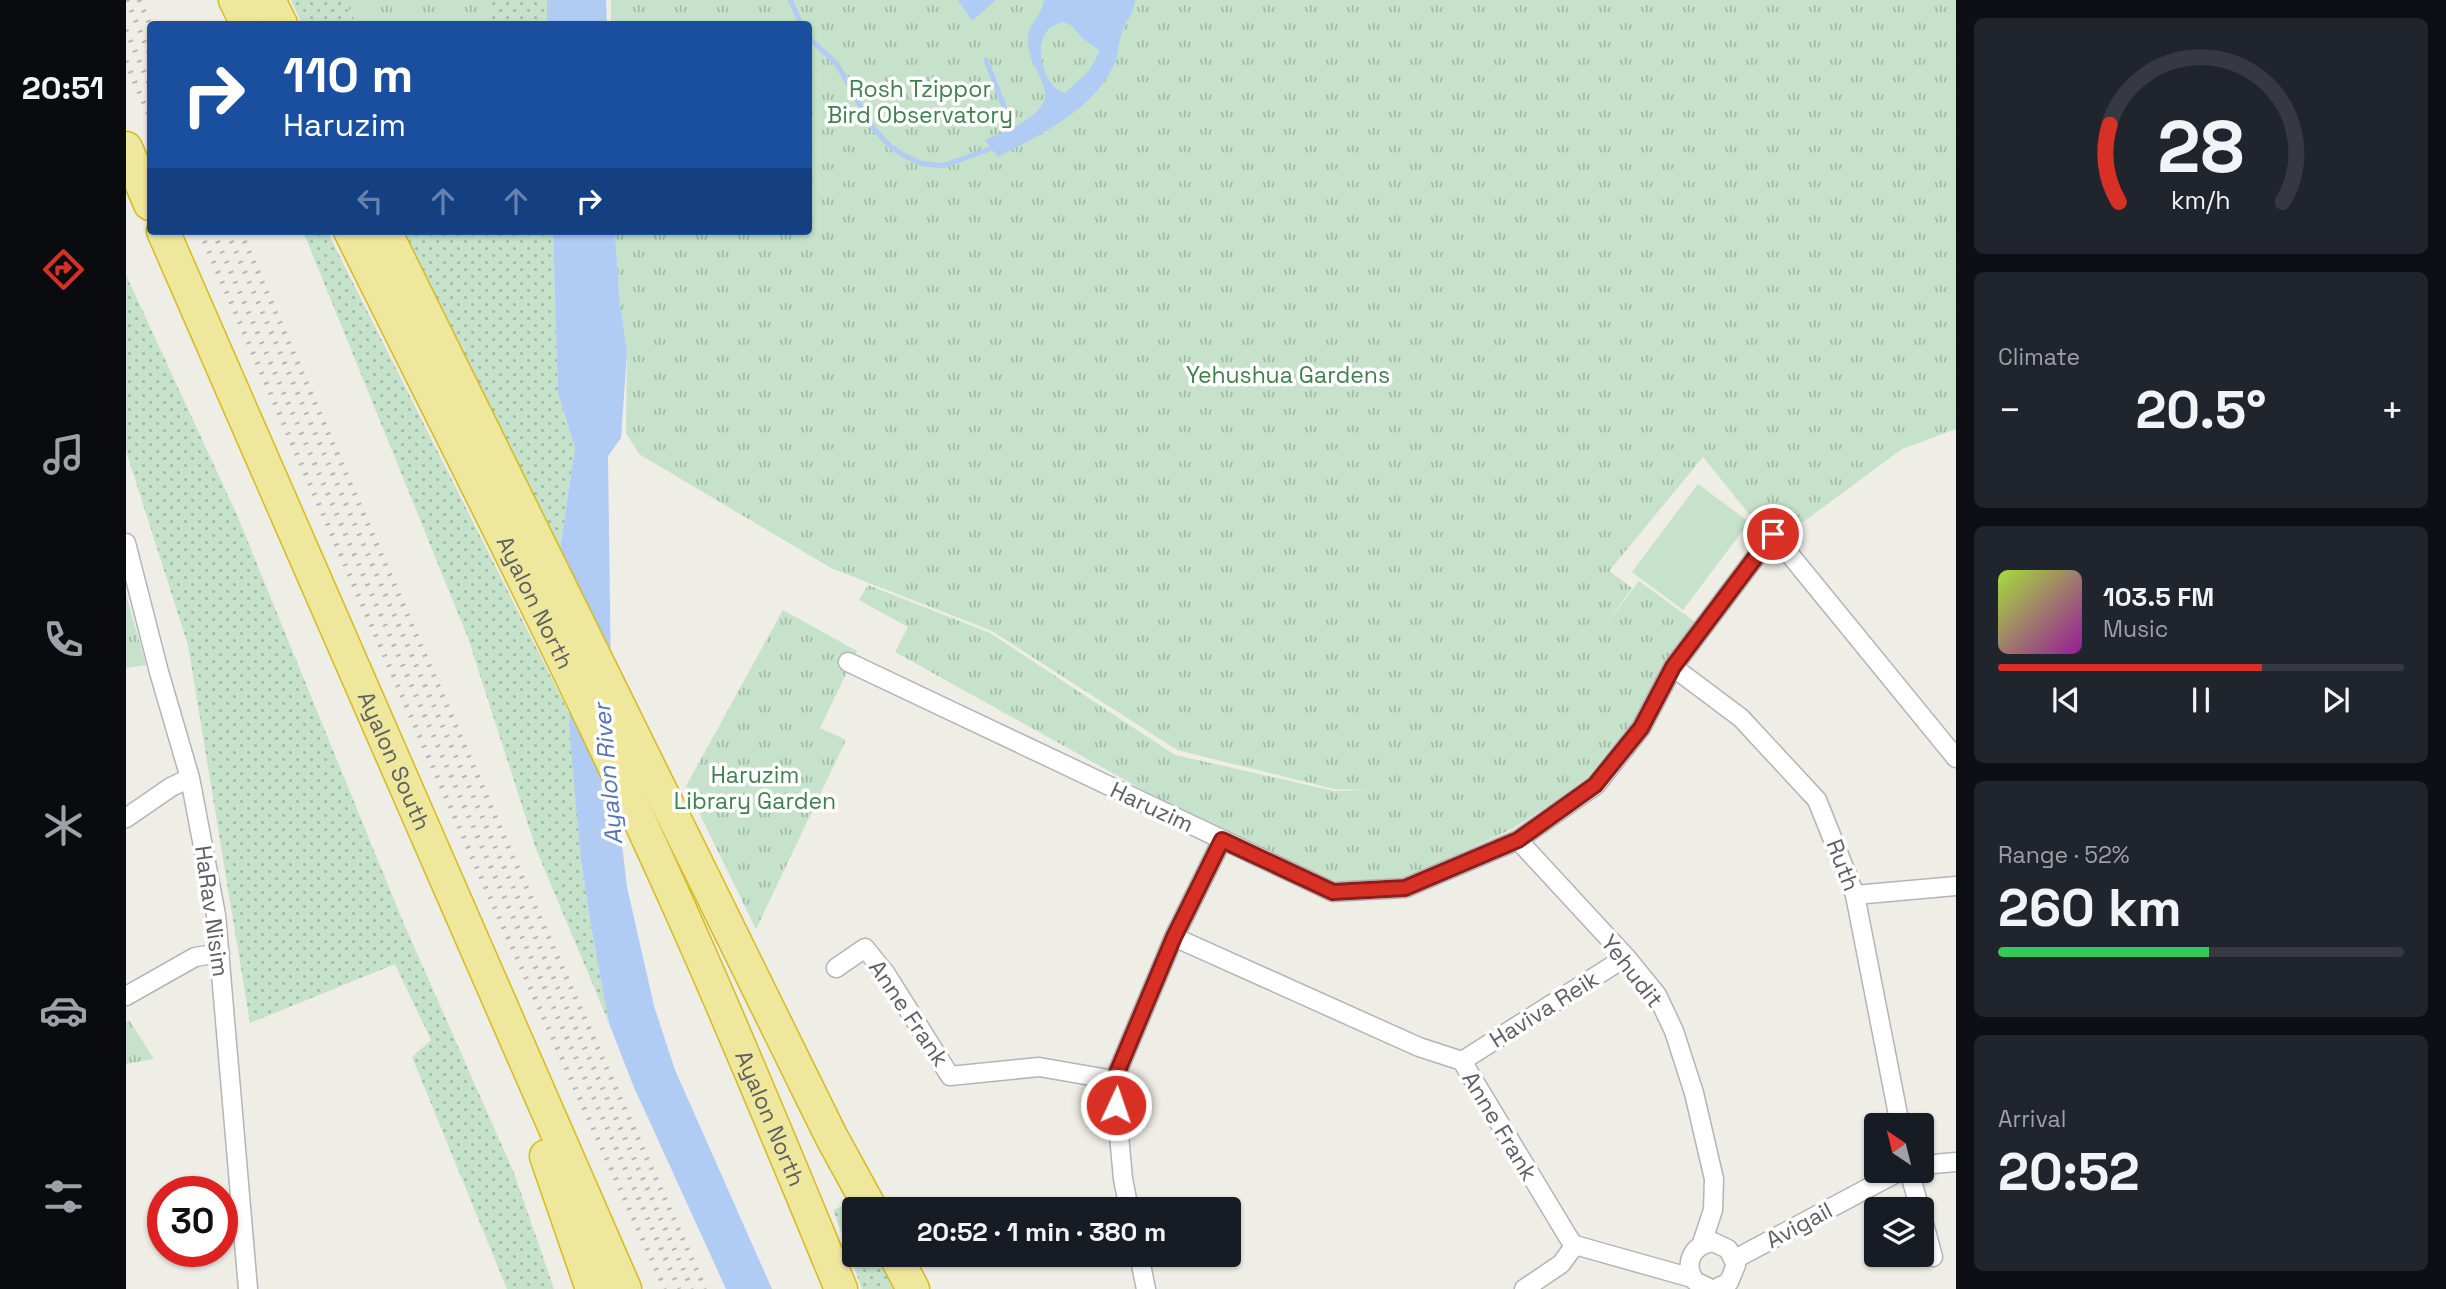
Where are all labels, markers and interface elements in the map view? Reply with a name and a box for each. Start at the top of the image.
text: 110 m [283,44,413,106]
icon: right [168,49,259,140]
text: 20:51 [22,68,104,108]
park label: Rosh Tzippor Bird Observatory [827,74,1013,130]
text: 28 [2158,100,2244,193]
text: Haruzim [283,105,406,145]
icon: left [351,182,389,220]
icon: ahead [424,182,462,220]
icon: ahead [497,182,535,220]
icon: right [570,182,608,220]
text: km/h [2171,184,2231,216]
icon: directions [39,245,88,294]
text: Climate [1998,342,2080,372]
park label: Yehushua Gardens [1186,360,1390,390]
text: 20.5° [2135,377,2267,443]
text: − [1998,386,2022,434]
text: + [2380,386,2404,434]
icon: music [39,430,88,479]
pin [1743,504,1803,564]
icon: arrive [1754,515,1792,553]
street label: Ayalon North [490,531,580,674]
text: 103.5 FM [2103,580,2214,614]
text: Music [2103,614,2168,644]
icon: phone [39,615,88,664]
icon: previous [2047,681,2085,719]
icon: pause [2182,681,2220,719]
icon: next [2317,681,2355,719]
street label: Ayalon South [351,687,438,835]
water label: Ayalon River [586,699,629,846]
park label: Haruzim Library Garden [674,760,836,816]
street label: Haruzim [1106,775,1198,839]
icon: climate [39,801,88,850]
street label: Ruth [1819,835,1867,895]
text: Range · 52% [1998,840,2130,870]
street label: HaRav Nisim [188,843,236,979]
text: 260 km [1998,875,2182,941]
street label: Yehudit [1594,928,1670,1014]
street label: Anne Frank [862,954,956,1072]
street label: Haviva Reik [1484,964,1604,1054]
icon: car [39,986,88,1035]
street label: Ayalon North [728,1046,812,1191]
street label: Anne Frank [1456,1066,1544,1186]
position arrow [1079,1068,1153,1142]
text: Arrival [1998,1104,2066,1134]
north arrow [1864,1113,1934,1183]
map controls [1864,1113,1934,1267]
text: 20:52 [1998,1139,2140,1205]
icon: filters [39,1172,88,1221]
speed limit sign: 30 [147,1176,238,1267]
street label: Avigail [1760,1195,1838,1255]
button: layers [1864,1197,1934,1267]
text: 20:52 · 1 min · 380 m [917,1215,1166,1249]

